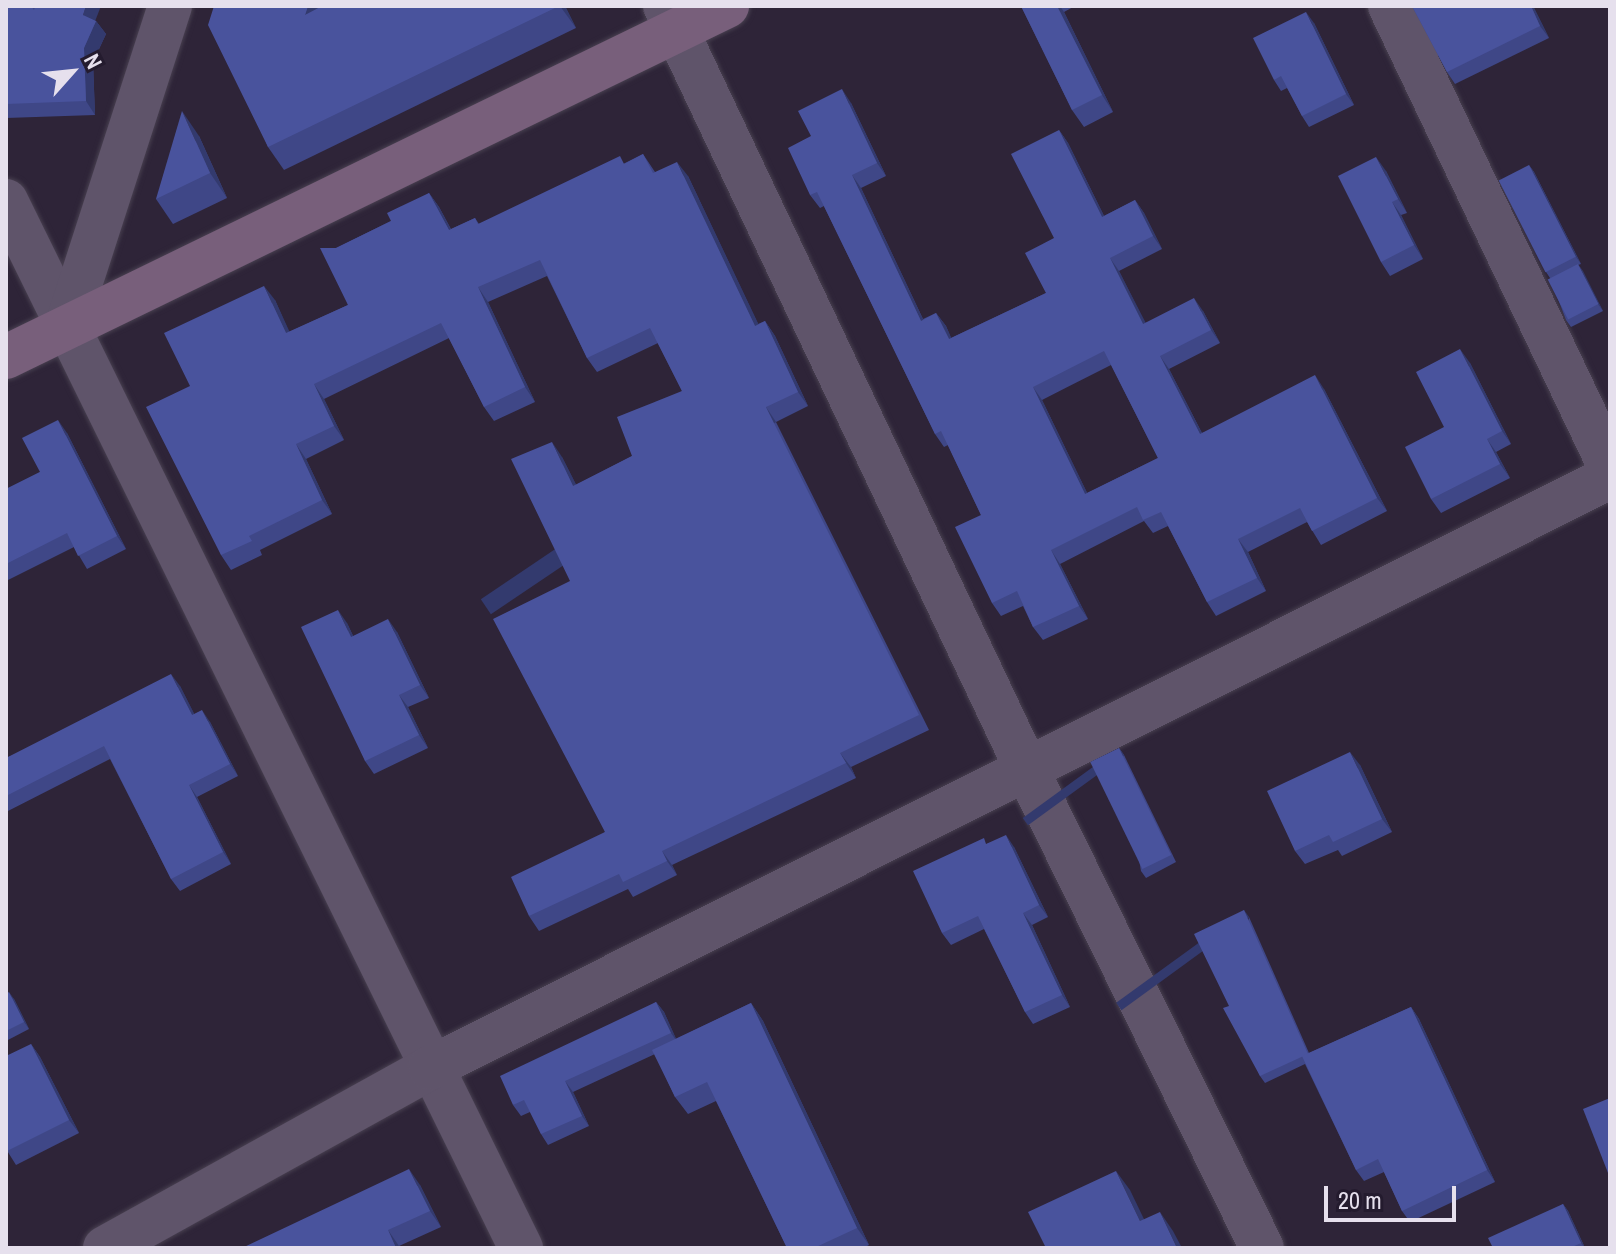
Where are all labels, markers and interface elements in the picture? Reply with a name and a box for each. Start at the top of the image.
north arrow [32,32,112,112]
text: N [77,48,110,74]
scale bar [1328,1170,1460,1220]
text: 20 m [1338,1184,1382,1216]

